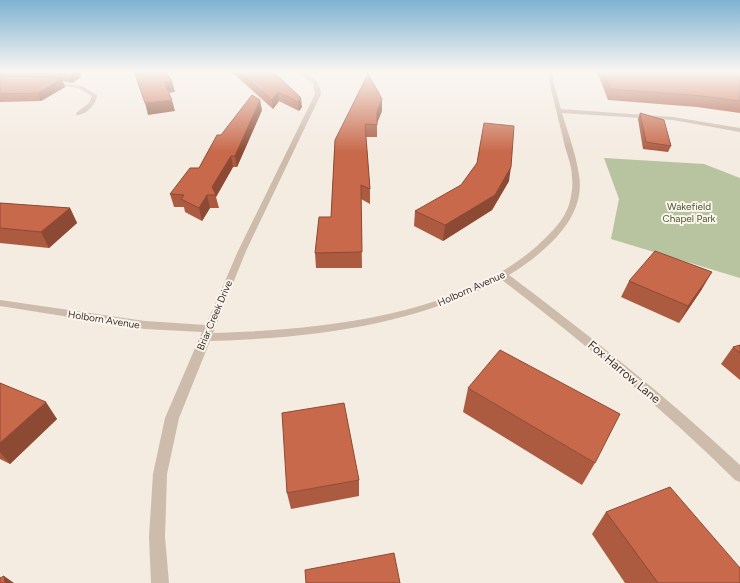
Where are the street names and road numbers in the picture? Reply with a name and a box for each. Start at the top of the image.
street label: Holborn Avenue [435,268,507,309]
street label: Briar Creek Drive [194,278,235,352]
street label: Holborn Avenue [67,307,141,332]
street label: Fox Harrow Lane [585,338,663,407]

